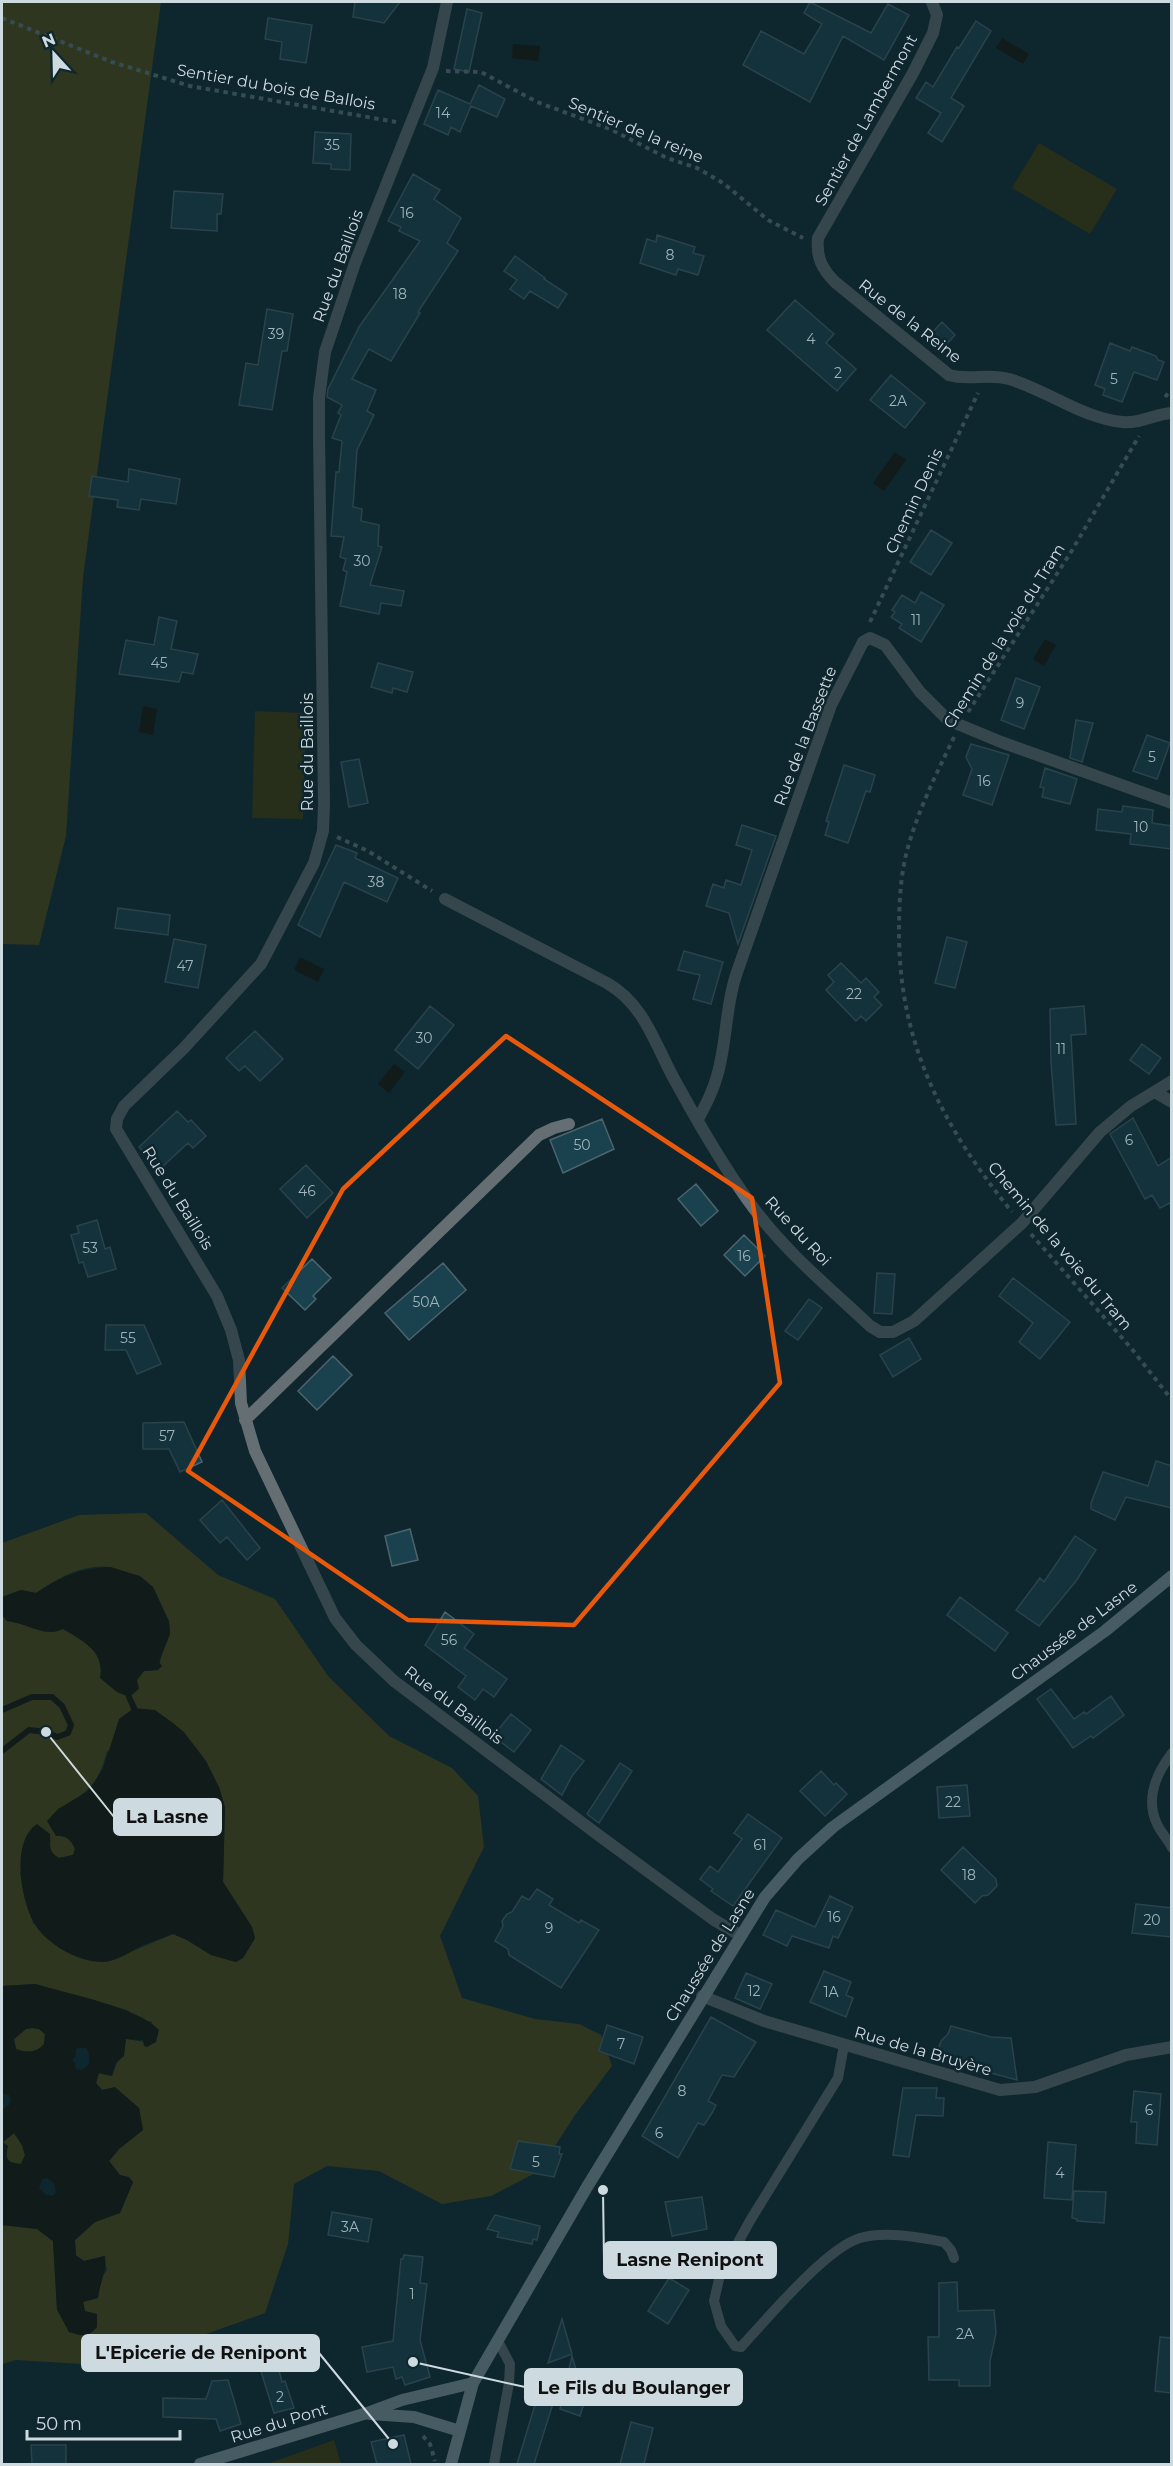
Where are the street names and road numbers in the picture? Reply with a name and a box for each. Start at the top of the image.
street label: Sentier de Lambermont [811,31,921,209]
street label: Sentier du bois de Ballois [175,60,377,114]
street label: Sentier de la reine [566,93,706,167]
street label: Rue du Baillois [309,207,367,325]
street label: Rue de la Reine [855,275,965,367]
street label: Chemin Denis [881,445,947,557]
street label: Chemin de la voie du Tram [939,540,1069,732]
street label: Rue de la Bassette [770,664,840,808]
street label: Rue du Baillois [298,693,317,811]
street label: Rue du Baillois [139,1143,218,1253]
street label: Chemin de la voie du Tram [984,1158,1136,1334]
street label: Rue du Roi [761,1192,835,1270]
street label: Chaussée de Lasne [1007,1577,1141,1685]
street label: Rue du Baillois [401,1662,507,1748]
street label: Chaussée de Lasne [661,1885,759,2025]
street label: Rue de la Bruyère [852,2022,994,2080]
street label: Rue du Pont [228,2399,330,2447]

